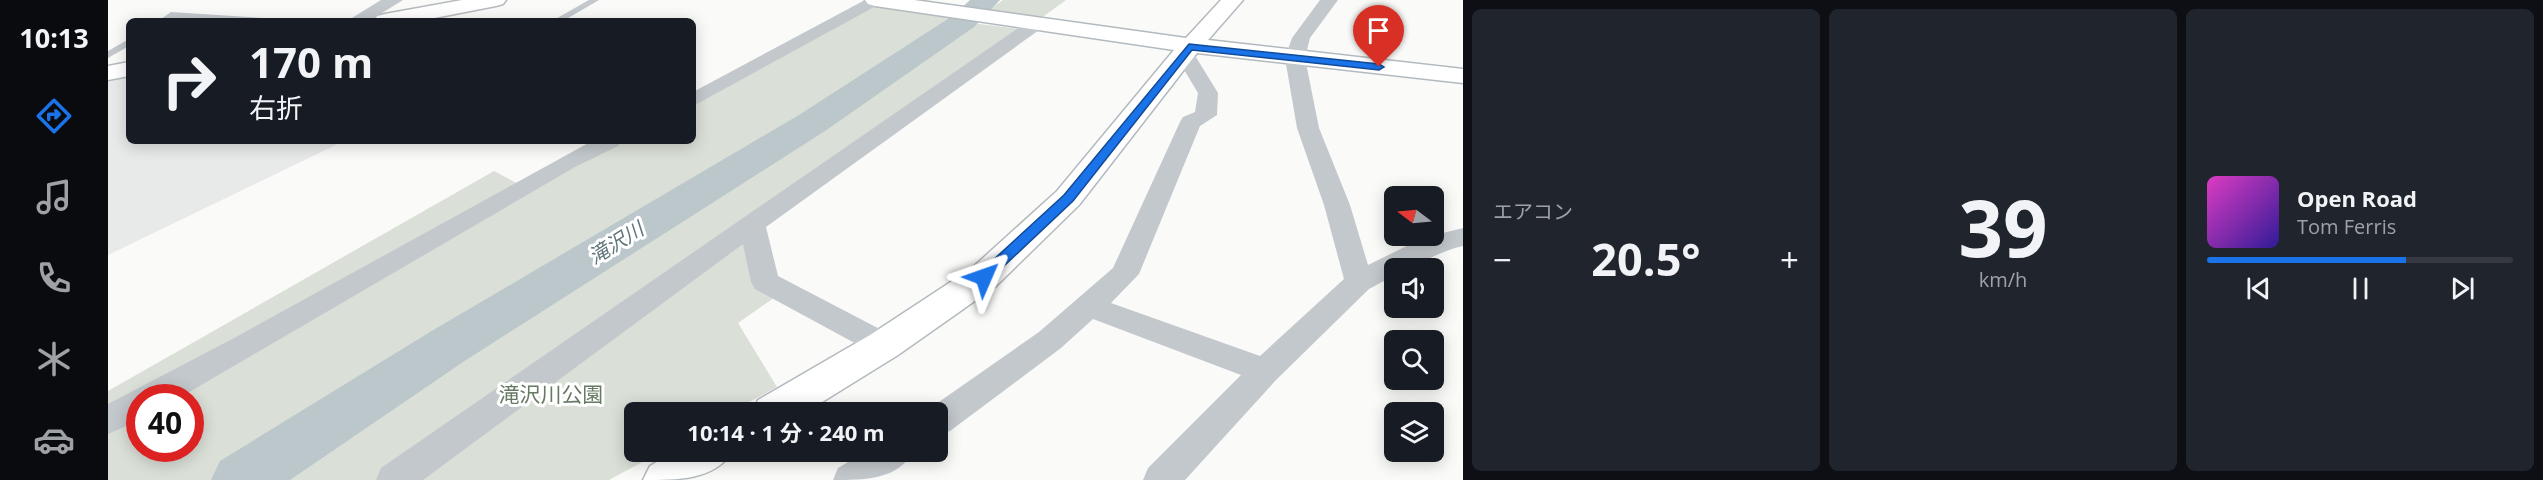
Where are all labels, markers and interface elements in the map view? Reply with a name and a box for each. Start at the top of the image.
pin [1353,5,1404,67]
icon: arrive [1362,14,1395,47]
text: 10:13 [19,19,89,56]
text: 170 m [249,33,373,90]
icon: right [150,42,228,120]
text: 右折 [249,89,303,126]
icon: directions [33,95,75,137]
text: 39 [1958,174,2048,280]
icon: music [33,176,75,218]
text: Open Road [2297,183,2417,213]
north arrow [1384,186,1444,246]
map controls [1384,186,1444,462]
text: エアコン [1493,198,1573,225]
text: Tom Ferris [2297,213,2396,240]
water label: 滝沢川 [583,214,650,270]
text: 20.5° [1591,228,1701,289]
text: − [1493,237,1512,282]
text: + [1780,237,1799,282]
position arrow [952,245,1016,309]
icon: phone [33,257,75,299]
button: sound [1384,258,1444,318]
text: km/h [1979,266,2027,293]
icon: previous [2242,272,2275,305]
icon: pause [2344,272,2377,305]
icon: next [2446,272,2479,305]
button: search [1384,330,1444,390]
icon: climate [33,338,75,380]
park label: 滝沢川公園 [499,380,604,408]
speed limit sign: 40 [126,384,204,462]
button: layers [1384,402,1444,462]
text: 10:14 · 1 分 · 240 m [687,417,885,447]
icon: car [33,419,75,461]

